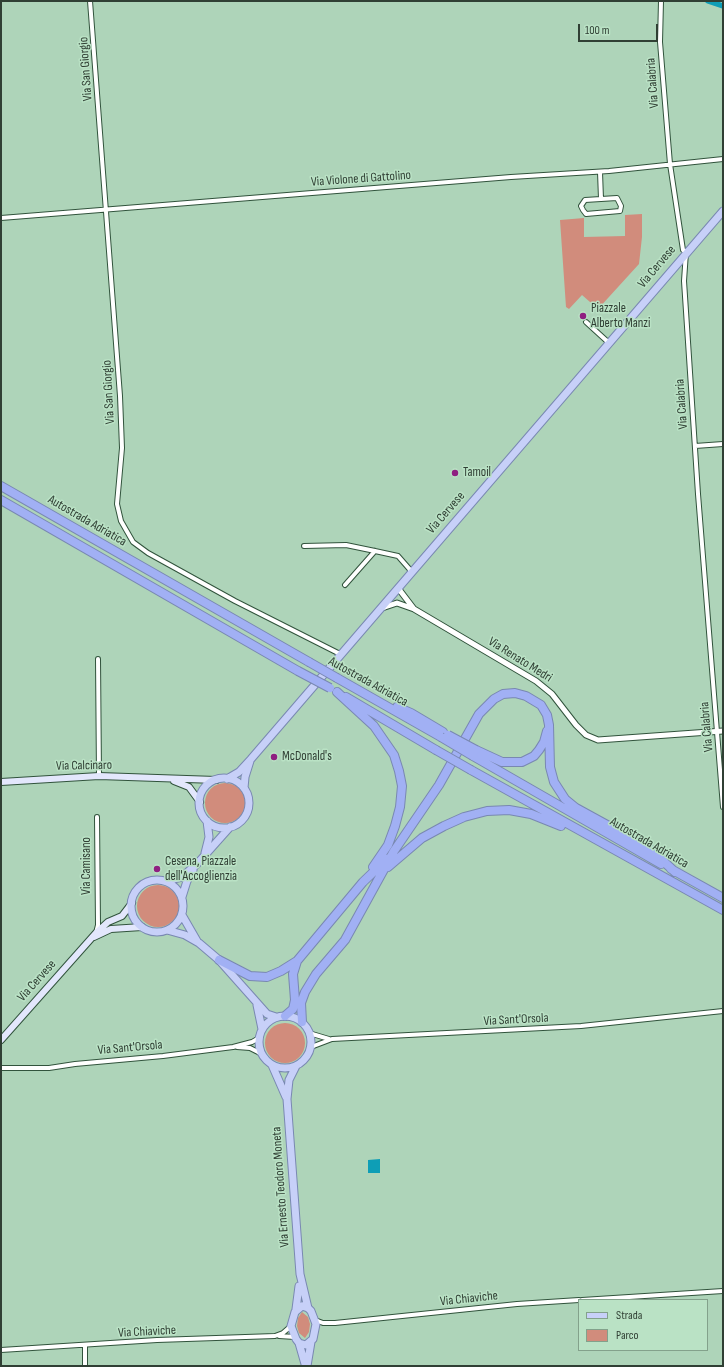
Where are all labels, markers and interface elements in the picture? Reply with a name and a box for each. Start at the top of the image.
scale bar [580,16,660,42]
text: 100 m [585,23,610,38]
street label: Via San Giorgio [76,36,96,102]
street label: Via Calabria [643,57,663,109]
street label: Via Violone di Gattolino [310,168,412,190]
street label: Via Cervese [635,243,679,291]
place label: Piazzale Alberto Manzi [591,301,650,332]
marker: Piazzale Alberto Manzi [578,311,588,321]
street label: Via San Giorgio [100,360,118,424]
street label: Via Calabria [672,378,692,430]
place label: Tamoil [463,465,491,481]
marker: Tamoil [450,468,460,478]
street label: Via Cervese [424,489,468,537]
street label: Autostrada Adriatica [45,492,129,550]
street label: Via Renato Medri [485,634,555,686]
street label: Autostrada Adriatica [326,654,410,710]
street label: Via Calabria [697,701,717,753]
place label: McDonald's [282,749,332,765]
marker: McDonald's [269,752,279,762]
street label: Via Calcinaro [56,758,112,774]
street label: Autostrada Adriatica [607,814,691,872]
street label: Via Camisano [79,837,95,895]
place label: Cesena, Piazzale dell'Accoglienzia [165,854,237,885]
marker: Cesena, Piazzale dell'Accoglienzia [152,864,162,874]
street label: Via Cervese [14,957,60,1005]
street label: Via Sant'Orsola [483,1011,549,1029]
street label: Via Sant'Orsola [97,1037,163,1059]
street label: Via Ernesto Teodoro Moneta [269,1126,293,1248]
street label: Via Chiaviche [439,1288,499,1310]
legend [578,1299,708,1351]
text: Strada [616,1308,642,1323]
street label: Via Chiaviche [118,1323,176,1341]
text: Parco [616,1328,639,1343]

